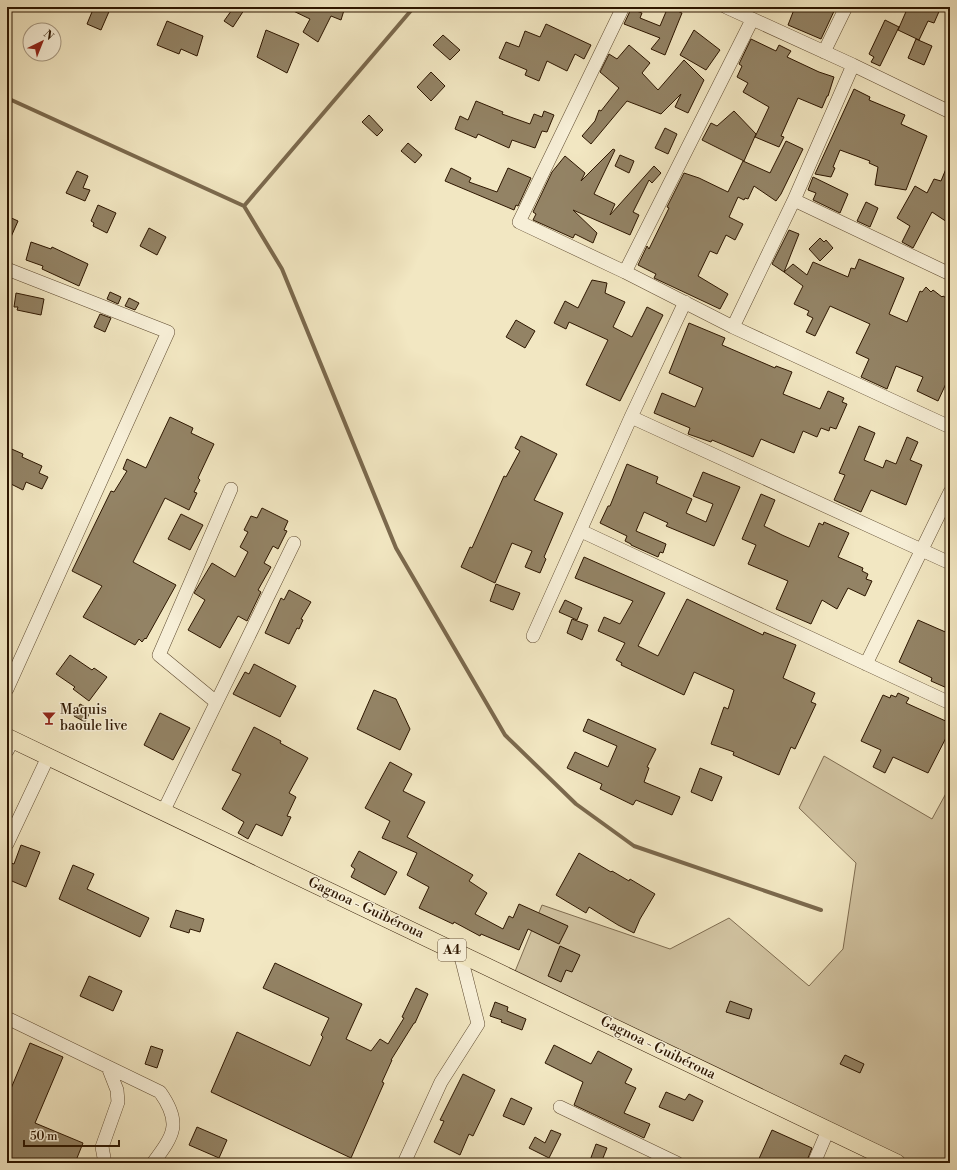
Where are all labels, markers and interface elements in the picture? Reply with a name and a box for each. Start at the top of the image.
north arrow [22,22,62,62]
text: N [40,27,56,44]
place label: Maquis baoule live [60,701,128,735]
bar icon: Maquis baoule live [41,710,57,726]
street label: Gagnoa - Guibéroua [305,873,428,943]
road number: A4 [438,939,466,961]
street label: Gagnoa - Guibéroua [597,1012,719,1084]
scale bar [24,1122,119,1148]
text: 50 m [30,1129,58,1144]

